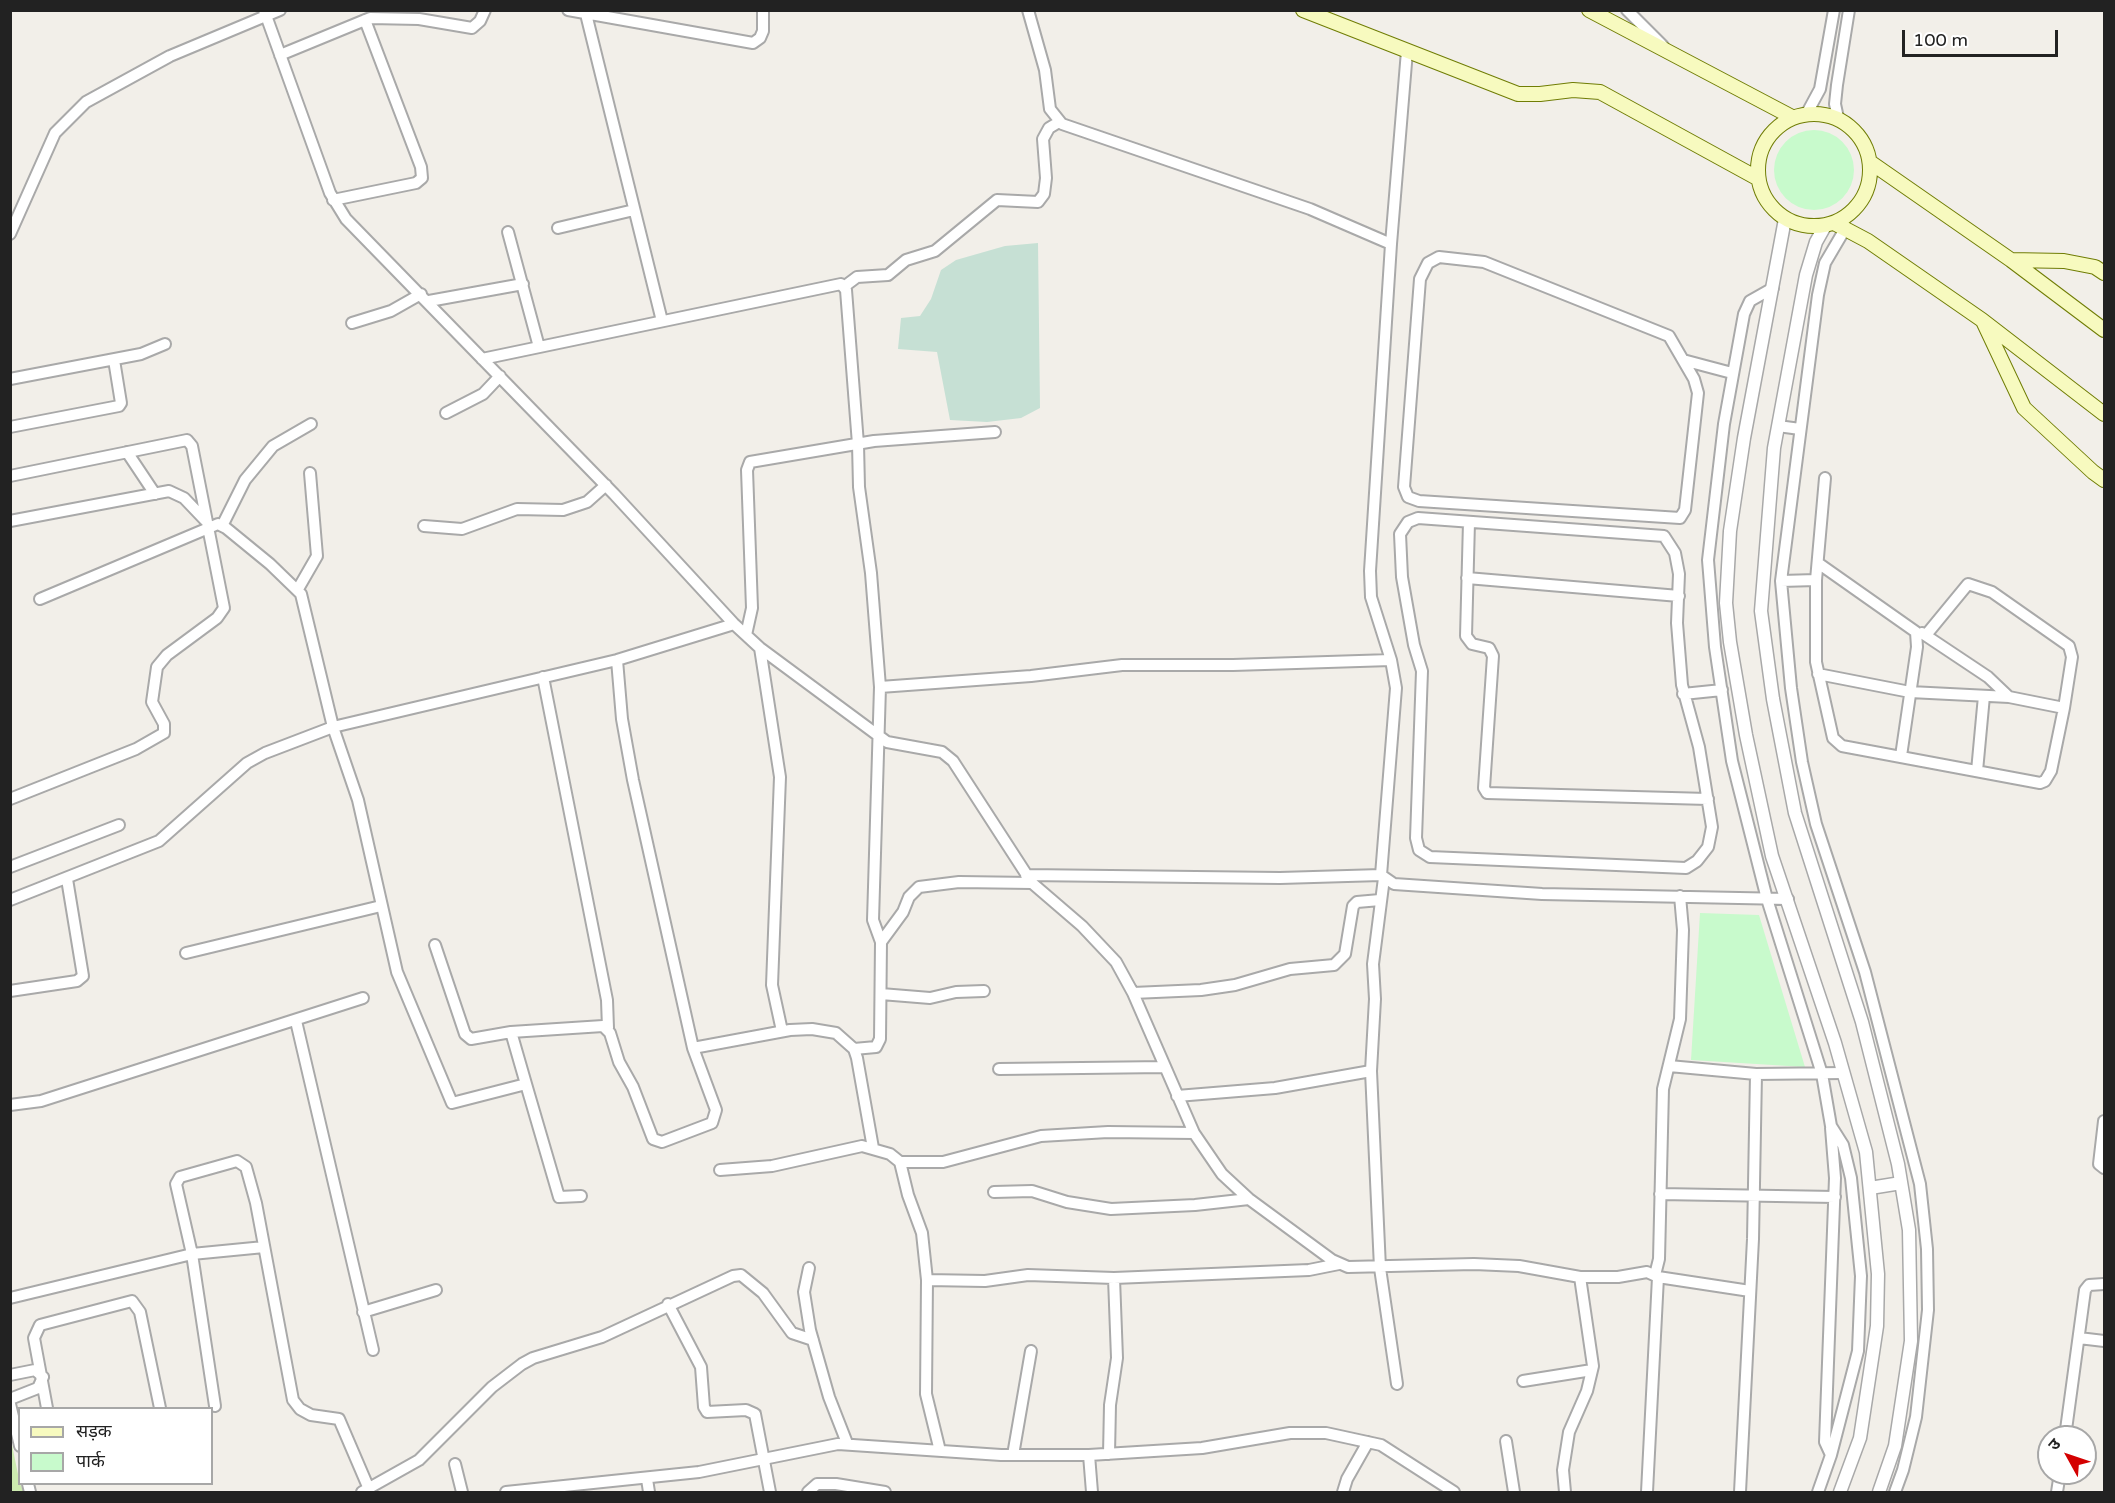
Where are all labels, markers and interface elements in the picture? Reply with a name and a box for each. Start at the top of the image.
scale bar [1905,18,2061,56]
text: 100 m [1913,29,1968,51]
legend [18,1407,213,1485]
text: सड़क [76,1420,112,1442]
north arrow [2037,1425,2097,1485]
text: उ [2044,1435,2065,1455]
text: पार्क [76,1450,105,1472]

